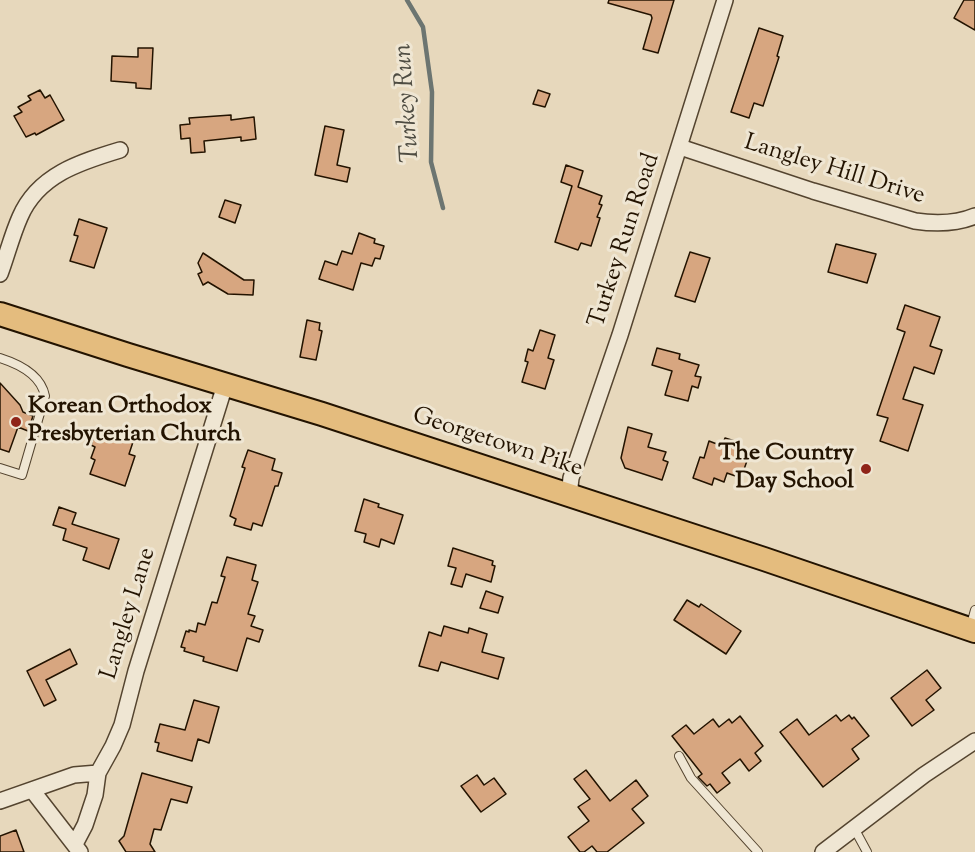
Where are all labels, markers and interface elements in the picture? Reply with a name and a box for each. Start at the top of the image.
water label: Turkey Run [389,43,429,163]
street label: Langley Hill Drive [740,130,928,212]
street label: Turkey Run Road [584,150,668,332]
place label: Korean Orthodox Presbyterian Church [28,394,241,450]
street label: Georgetown Pike [408,403,586,485]
marker: Korean Orthodox Presbyterian Church [9,415,23,429]
place label: The Country Day School [718,441,854,497]
marker: The Country Day School [859,462,873,476]
street label: Langley Lane [96,545,164,683]

